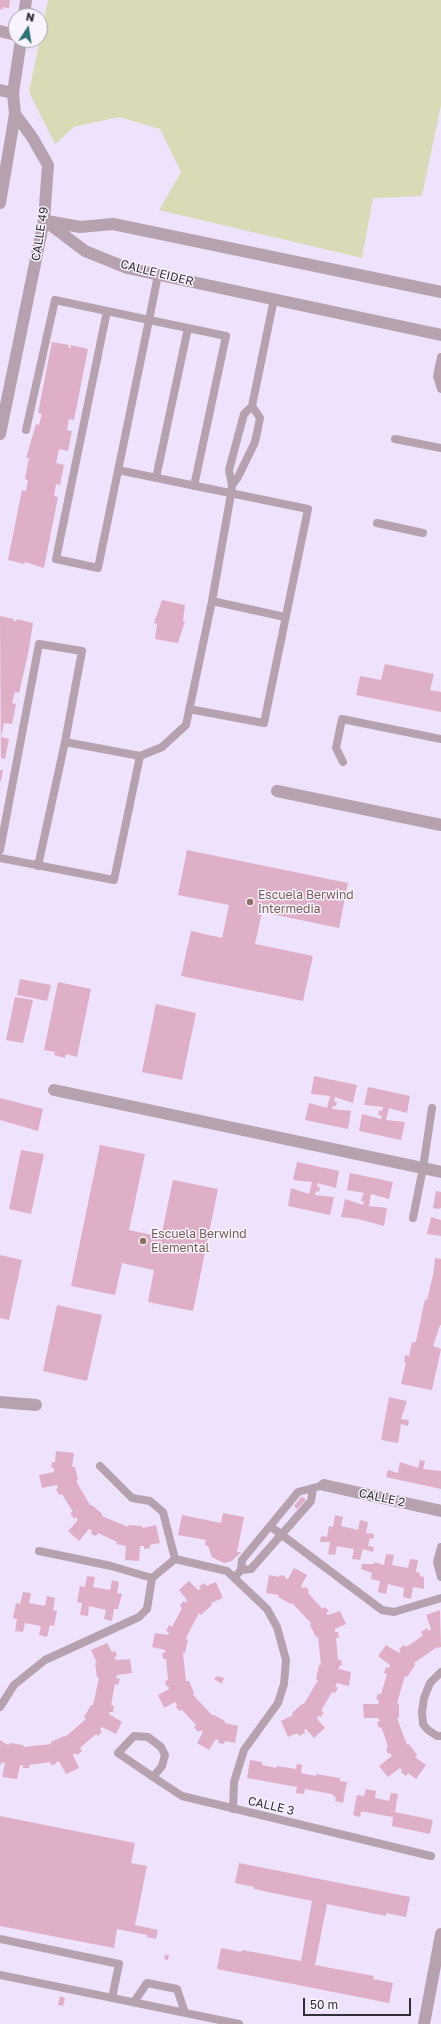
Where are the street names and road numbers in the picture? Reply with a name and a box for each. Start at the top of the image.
street label: CALLE 49 [29,206,51,262]
street label: CALLE EIDER [119,257,195,289]
street label: CALLE 2 [358,1486,406,1510]
street label: CALLE 3 [246,1794,296,1818]

